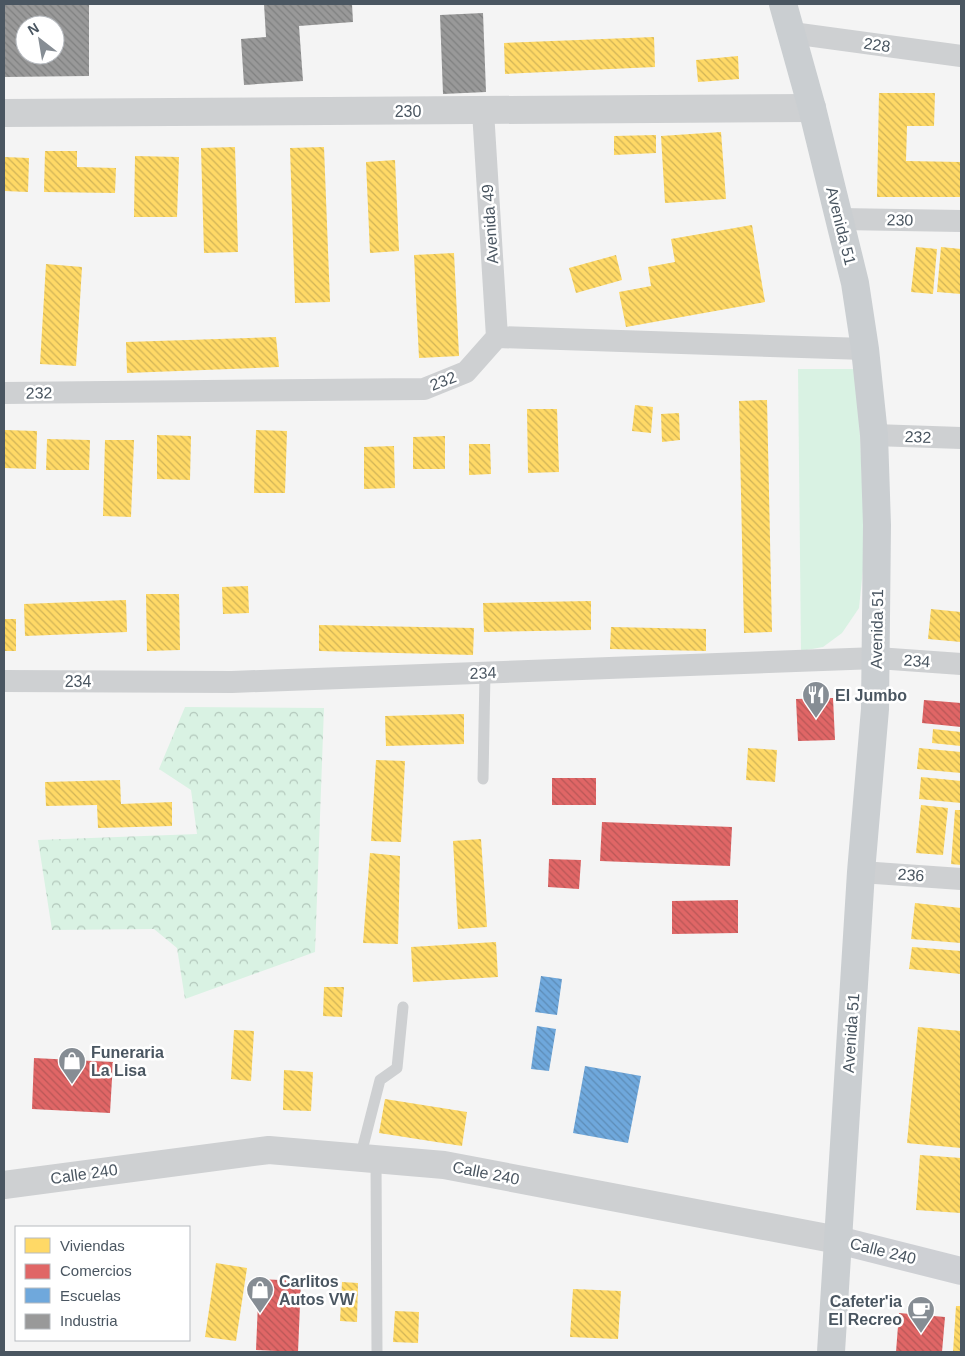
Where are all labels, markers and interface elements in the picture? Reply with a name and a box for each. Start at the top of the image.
north arrow [15,15,65,65]
text: N [25,19,42,38]
street label: 228 [863,35,891,55]
street label: 230 [395,103,421,120]
street label: Avenida 49 [479,184,501,264]
street label: Avenida 51 [823,185,859,267]
street label: 230 [887,211,914,229]
street label: 232 [427,368,459,394]
street label: 232 [26,384,53,402]
street label: 232 [904,428,932,446]
street label: Avenida 51 [868,589,886,669]
street label: 234 [903,652,931,670]
street label: 234 [469,664,497,682]
street label: 234 [65,673,91,690]
restaurant icon: El Jumbo [801,680,831,719]
place label: El Jumbo [835,687,907,704]
street label: 236 [897,866,925,884]
street label: Avenida 51 [840,993,862,1073]
place label: Funeraria La Lisa [91,1044,164,1079]
shop icon: Funeraria La Lisa [57,1046,87,1085]
street label: Calle 240 [451,1158,521,1188]
street label: Calle 240 [49,1161,119,1187]
legend [15,1226,190,1341]
street label: Calle 240 [848,1235,918,1267]
text: Viviendas [60,1237,125,1254]
text: Comercios [60,1262,132,1279]
place label: Carlitos Autos VW [279,1273,355,1308]
shop icon: Carlitos Autos VW [245,1275,275,1314]
text: Escuelas [60,1287,121,1304]
place label: Cafeter'ia El Recreo [828,1293,902,1328]
cafe icon: Cafeter'ia El Recreo [906,1295,936,1334]
text: Industria [60,1312,118,1329]

